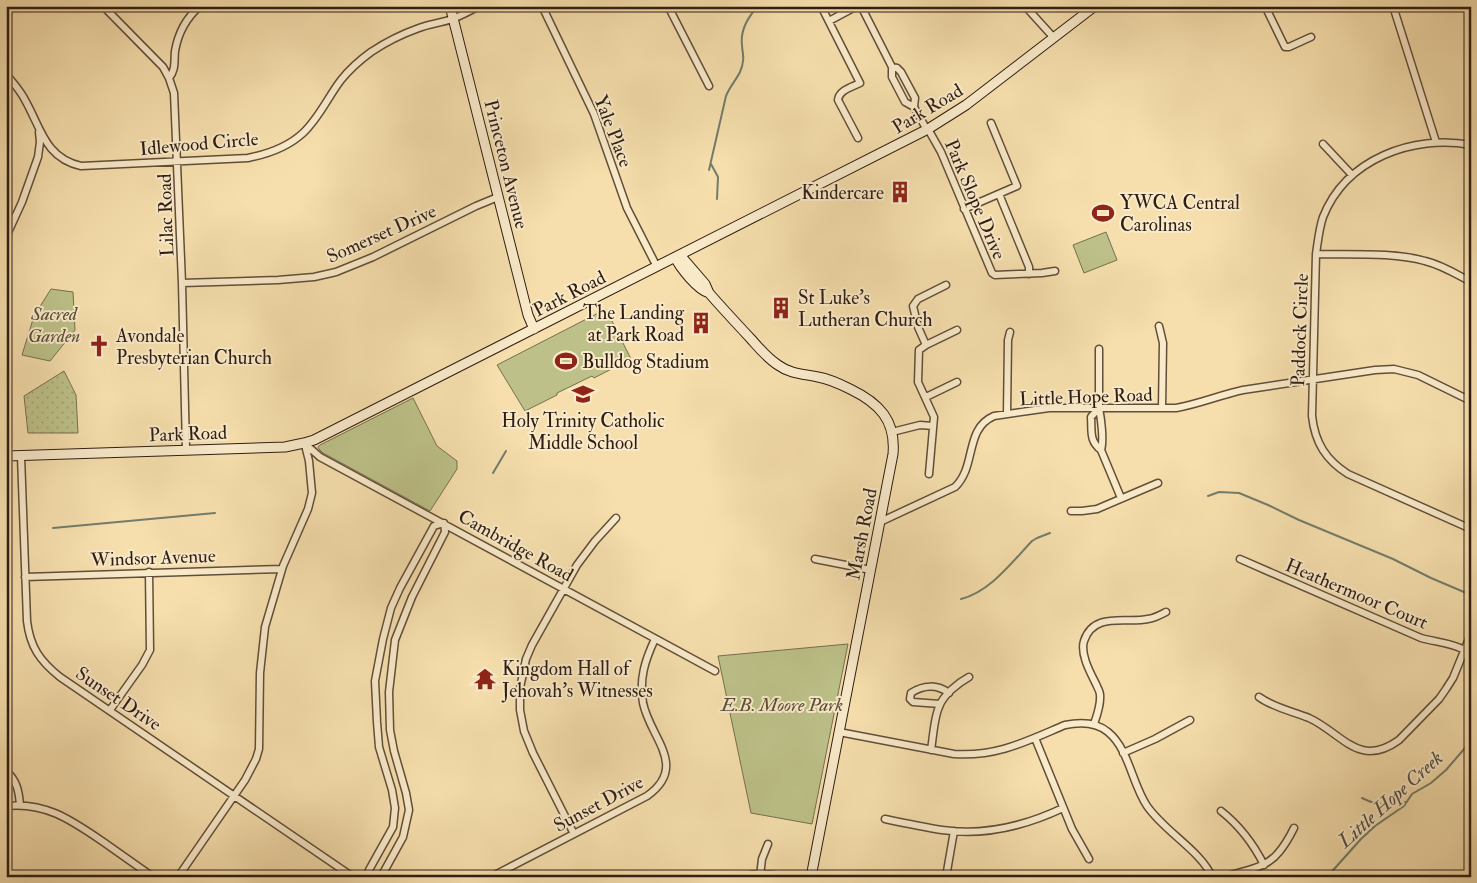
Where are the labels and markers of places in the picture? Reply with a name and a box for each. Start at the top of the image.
building icon: Kindercare [887,179,913,205]
place label: Kindercare [801,181,884,205]
place label: YWCA Central Carolinas [1120,191,1240,237]
sports icon: YWCA Central Carolinas [1090,200,1116,226]
place label: St Luke's Lutheran Church [798,286,933,332]
building icon: St Luke's Lutheran Church [768,295,794,321]
place label: The Landing at Park Road [583,301,685,347]
building icon: The Landing at Park Road [688,310,714,336]
place label: Avondale Presbyterian Church [115,324,272,370]
church icon: Avondale Presbyterian Church [86,333,112,359]
sports icon: Bulldog Stadium [553,348,579,374]
place label: Bulldog Stadium [582,350,709,374]
school or university icon: Holy Trinity Catholic Middle School [570,381,596,407]
place label: Holy Trinity Catholic Middle School [501,409,665,455]
place label: Kingdom Hall of Jehovah’s Witnesses [501,657,653,703]
temple icon: Kingdom Hall of Jehovah’s Witnesses [472,666,498,692]

